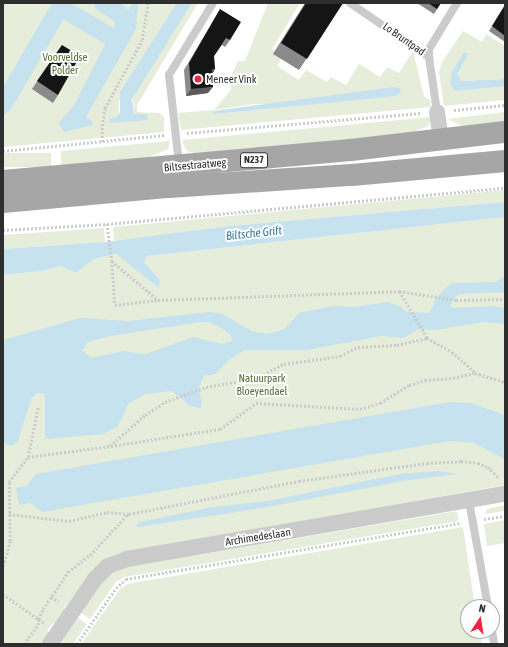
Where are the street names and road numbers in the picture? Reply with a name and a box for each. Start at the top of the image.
street label: Lo Bruntpad [380,20,428,58]
road number: N237 [240,152,268,168]
street label: Biltsestraatweg [163,156,227,174]
street label: Archimedeslaan [224,525,292,549]

